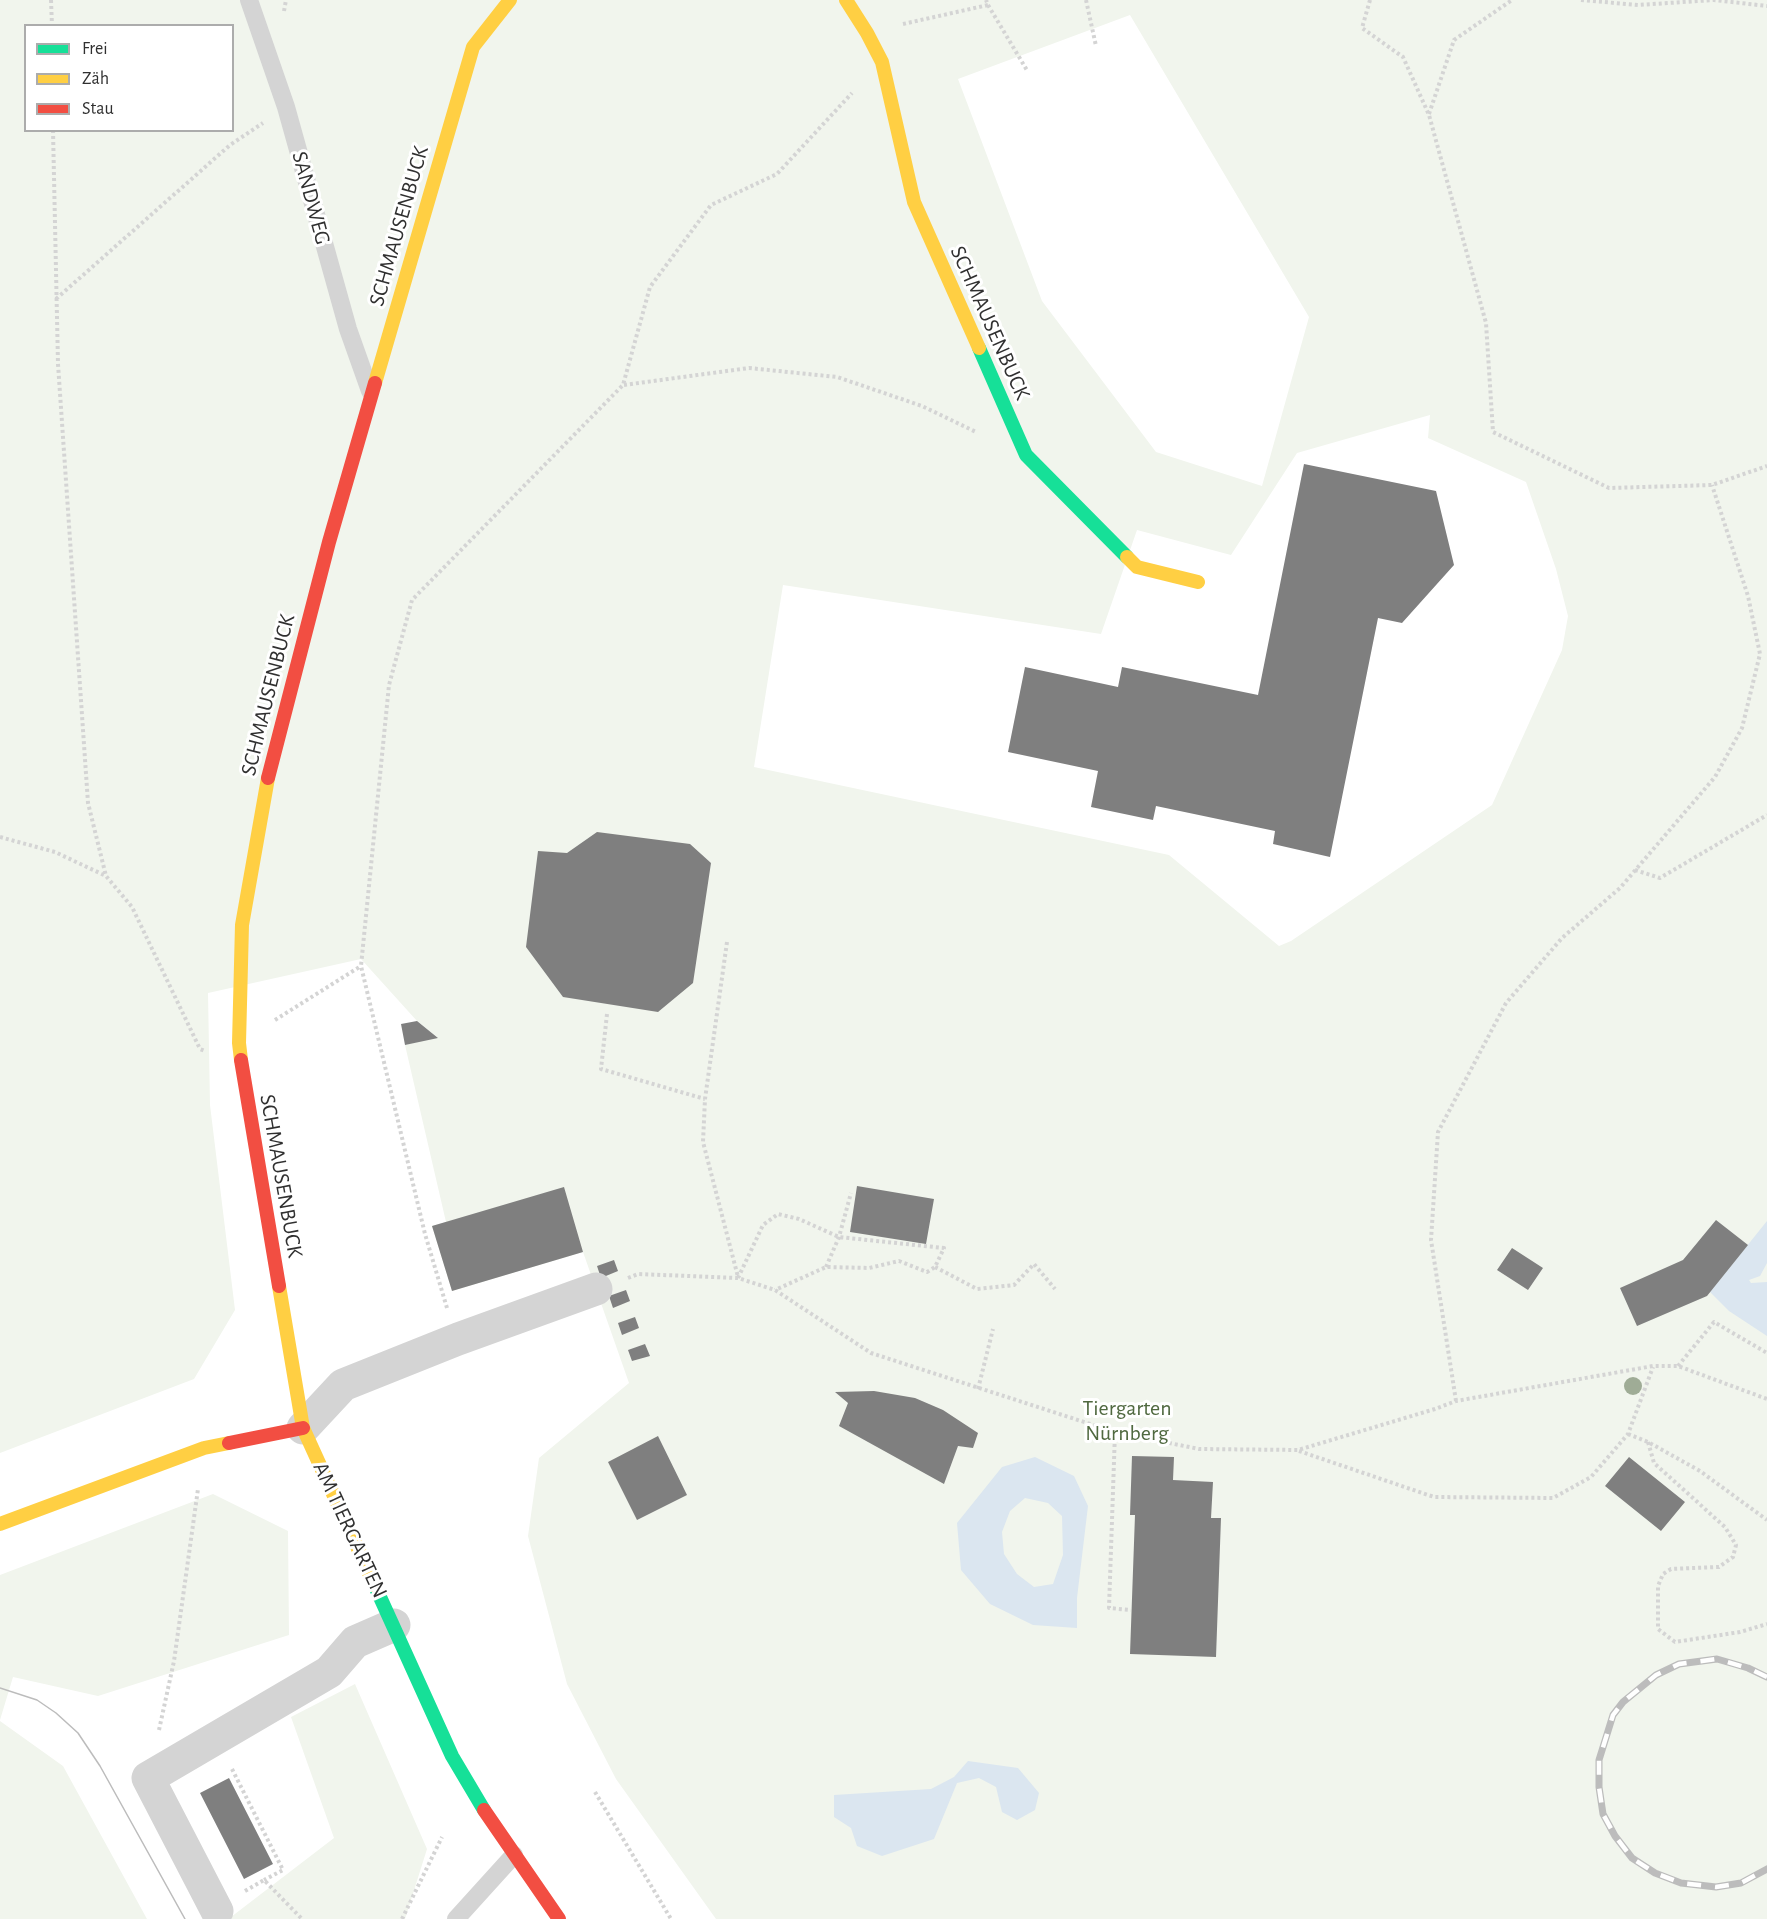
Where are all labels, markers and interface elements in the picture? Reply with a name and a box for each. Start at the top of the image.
legend [24,24,234,132]
text: Frei [82,40,108,58]
text: Zäh [82,70,109,88]
text: Stau [82,100,114,118]
street label: SCHMAUSENBUCK [364,143,434,309]
street label: SANDWEG [286,149,336,247]
street label: SCHMAUSENBUCK [944,242,1036,404]
street label: SCHMAUSENBUCK [235,612,301,778]
street label: SCHMAUSENBUCK [254,1092,308,1260]
park label: Tiergarten Nürnberg [1082,1395,1172,1446]
street label: AM TIERGARTEN [307,1458,393,1602]

